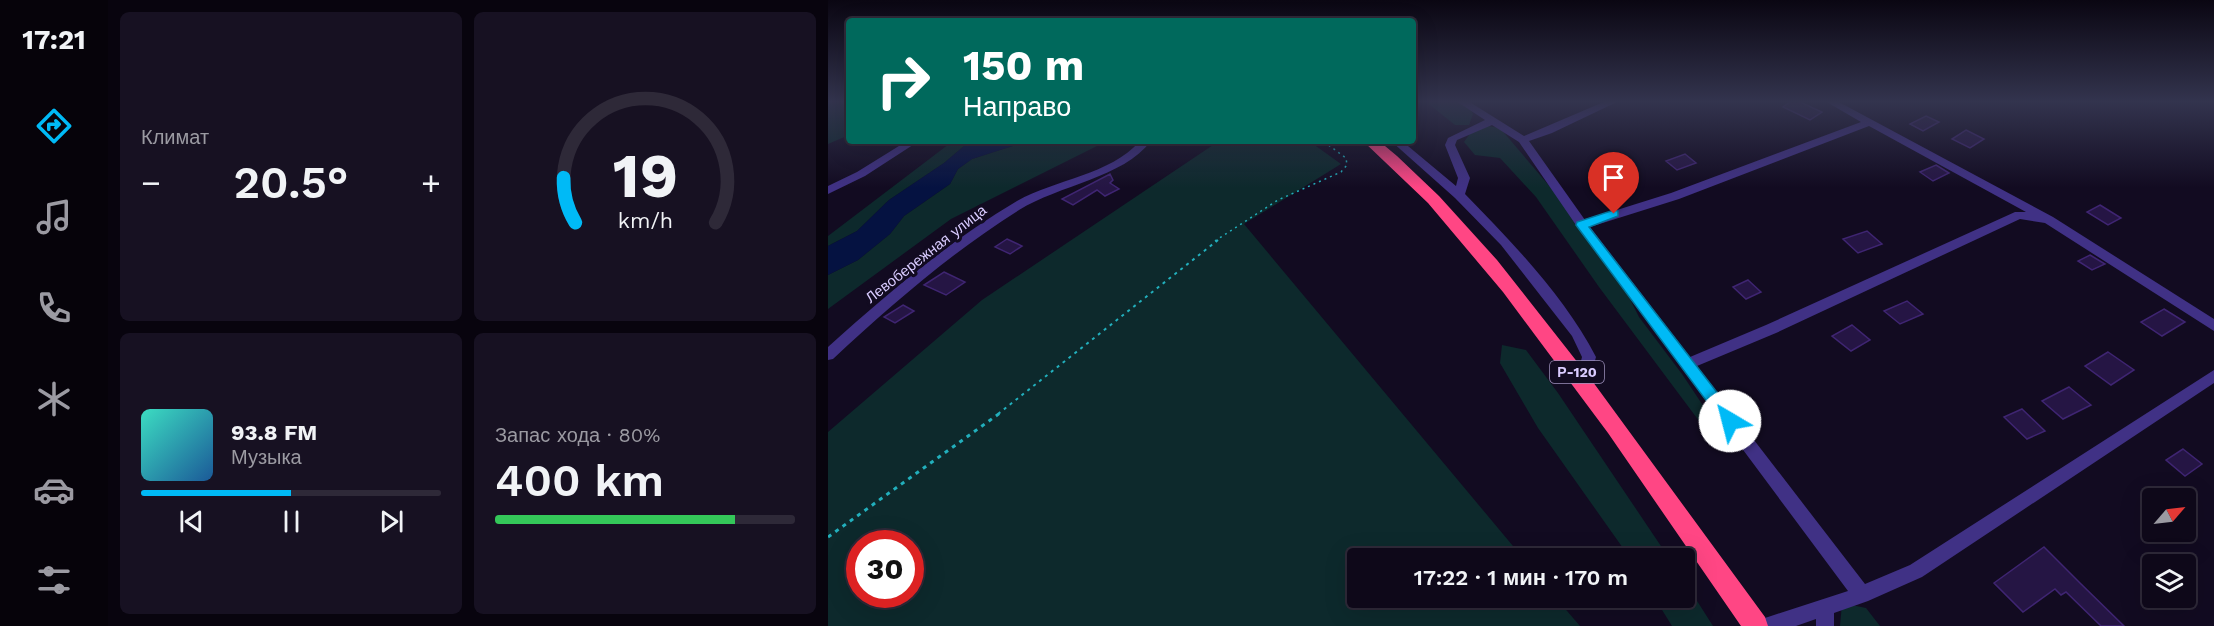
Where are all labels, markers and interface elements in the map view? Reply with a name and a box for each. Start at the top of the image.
text: 17:21 [22,24,86,56]
text: 150 m [963,41,1084,90]
icon: right [864,42,942,120]
text: Направо [963,91,1071,123]
icon: directions [33,105,75,147]
text: Климат [141,125,209,149]
text: 19 [612,139,678,212]
pin [1588,152,1639,214]
text: 20.5° [233,156,349,209]
icon: arrive [1597,161,1630,194]
text: − [141,163,161,202]
text: + [421,163,441,202]
icon: music [33,196,75,238]
street label: Левобережная улица [862,201,991,307]
text: km/h [617,209,673,234]
icon: phone [33,287,75,329]
road number: Р-120 [1550,361,1604,383]
icon: climate [33,378,75,420]
position arrow [1698,389,1762,453]
text: 93.8 FM [231,420,317,445]
text: Запас хода · 80% [495,423,660,447]
text: Музыка [231,445,302,469]
text: 400 km [495,454,664,507]
icon: car [33,469,75,511]
north arrow [2142,488,2196,542]
map controls [2142,488,2196,608]
icon: previous [175,505,208,538]
icon: pause [275,505,308,538]
icon: next [375,505,408,538]
speed limit sign: 30 [846,530,924,608]
button: layers [2142,554,2196,608]
icon: filters [33,559,75,601]
text: 17:22 · 1 мин · 170 m [1414,565,1628,590]

